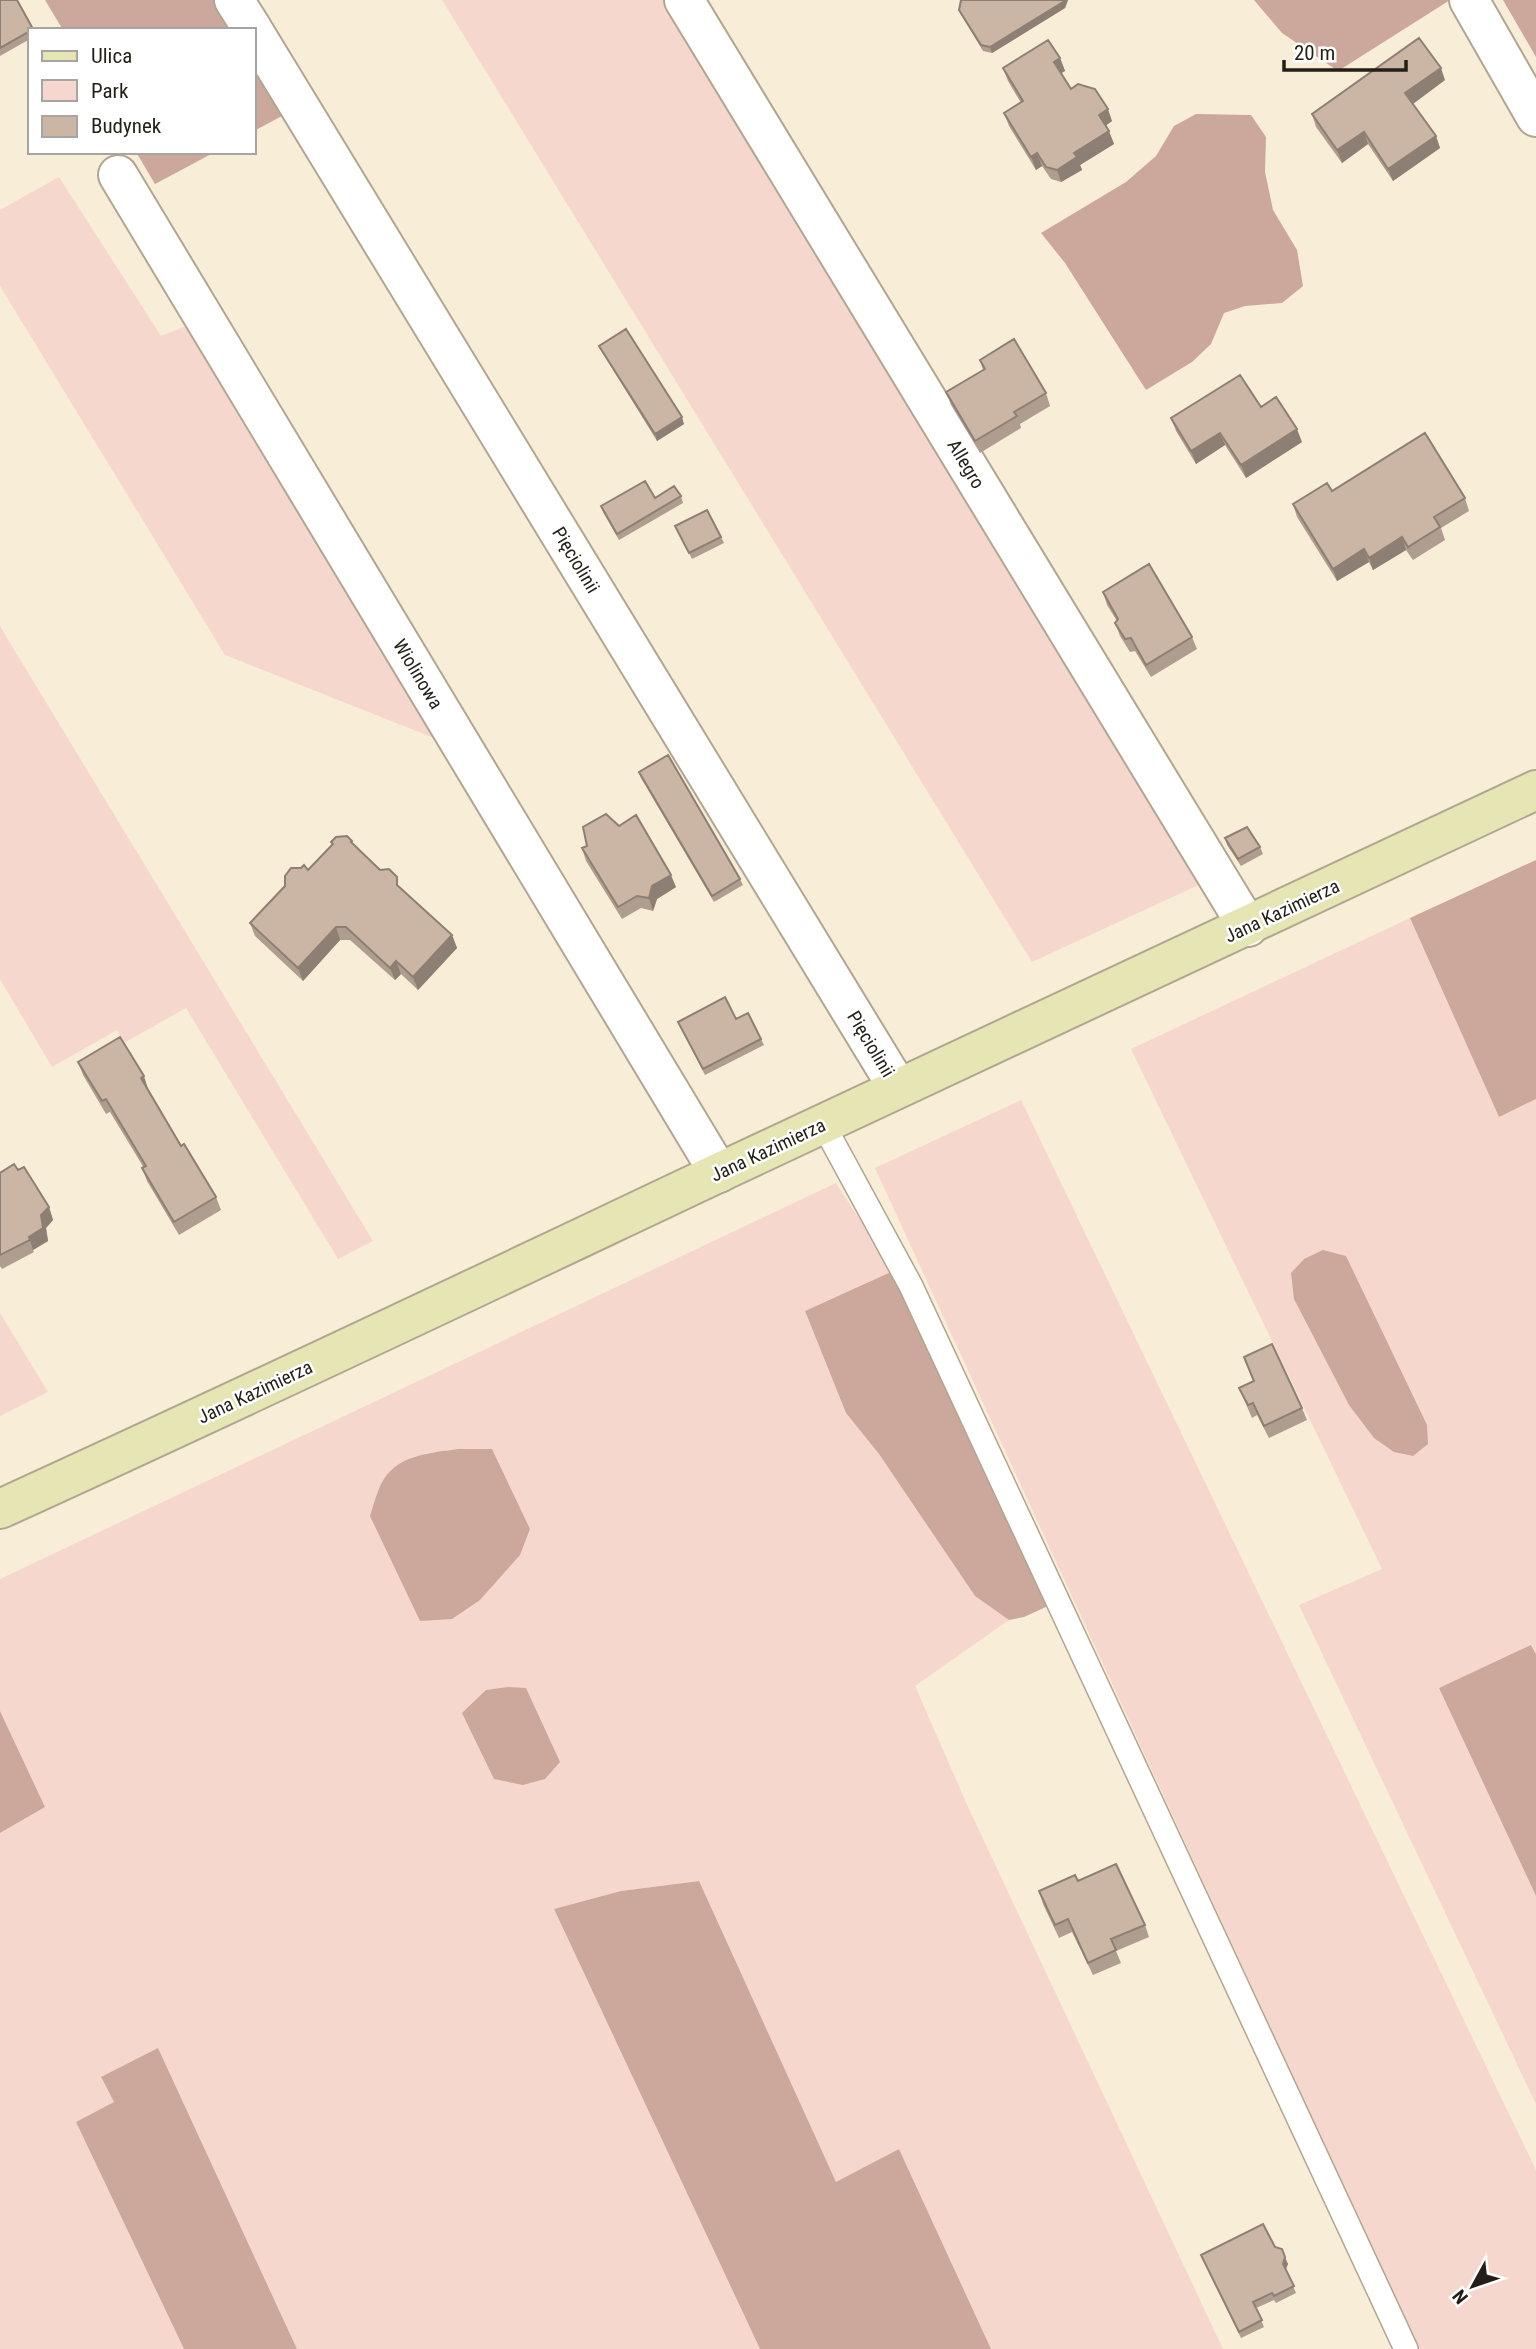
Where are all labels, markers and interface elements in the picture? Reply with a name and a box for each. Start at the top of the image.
legend [28,28,256,154]
scale bar [1284,28,1406,72]
text: 20 m [1294,41,1335,65]
text: Ulica [91,44,132,68]
text: Park [91,79,129,103]
text: Budynek [91,114,162,138]
street label: Allegro [942,435,990,493]
street label: Pięciolinii [547,523,605,597]
street label: Wiolinowa [388,635,448,713]
street label: Jana Kazimierza [1221,874,1343,948]
street label: Pięciolinii [842,1007,900,1081]
street label: Jana Kazimierza [707,1113,829,1187]
street label: Jana Kazimierza [194,1355,316,1429]
north arrow [1438,2251,1508,2321]
text: N [1448,2285,1473,2308]

